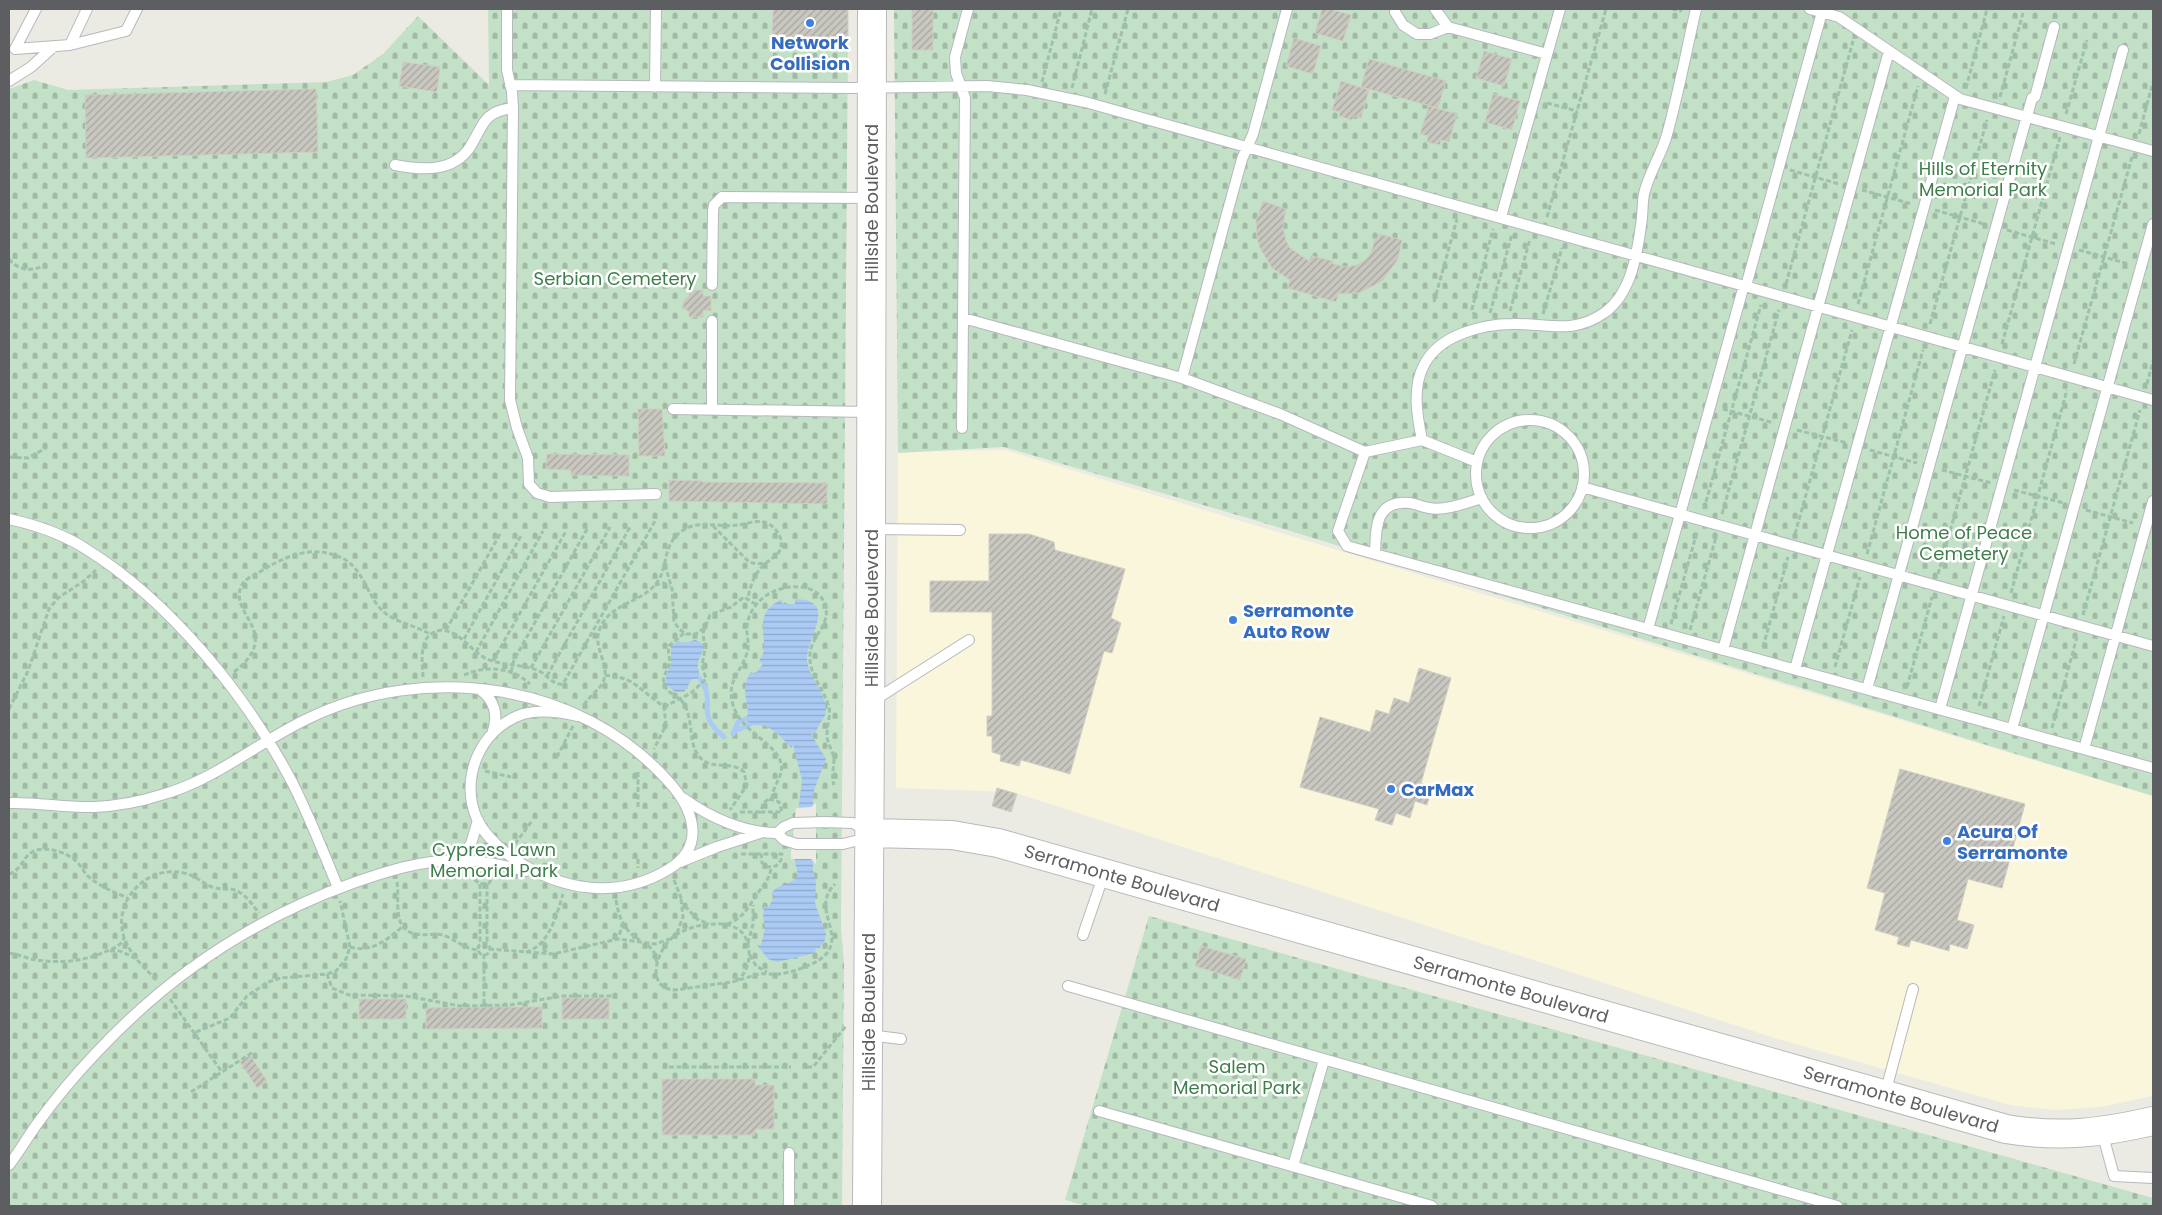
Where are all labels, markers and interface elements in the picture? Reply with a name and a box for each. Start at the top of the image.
marker: Network Collision [804,17,816,29]
place label: Network Collision [770,30,850,76]
street label: Hillside Boulevard [859,124,884,282]
park label: Hills of Eternity Memorial Park [1919,156,2048,202]
park label: Serbian Cemetery [534,266,696,291]
park label: Home of Peace Cemetery [1896,520,2032,566]
street label: Hillside Boulevard [859,529,884,687]
place label: Serramonte Auto Row [1243,598,1354,644]
marker: Serramonte Auto Row [1227,614,1239,626]
place label: CarMax [1401,777,1474,802]
marker: CarMax [1385,783,1397,795]
place label: Acura Of Serramonte [1957,819,2068,865]
marker: Acura Of Serramonte [1941,835,1953,847]
park label: Cypress Lawn Memorial Park [430,837,559,883]
street label: Serramonte Boulevard [1021,838,1223,918]
street label: Hillside Boulevard [856,933,881,1091]
street label: Serramonte Boulevard [1410,949,1612,1029]
park label: Salem Memorial Park [1173,1054,1302,1100]
street label: Serramonte Boulevard [1800,1059,2002,1139]

